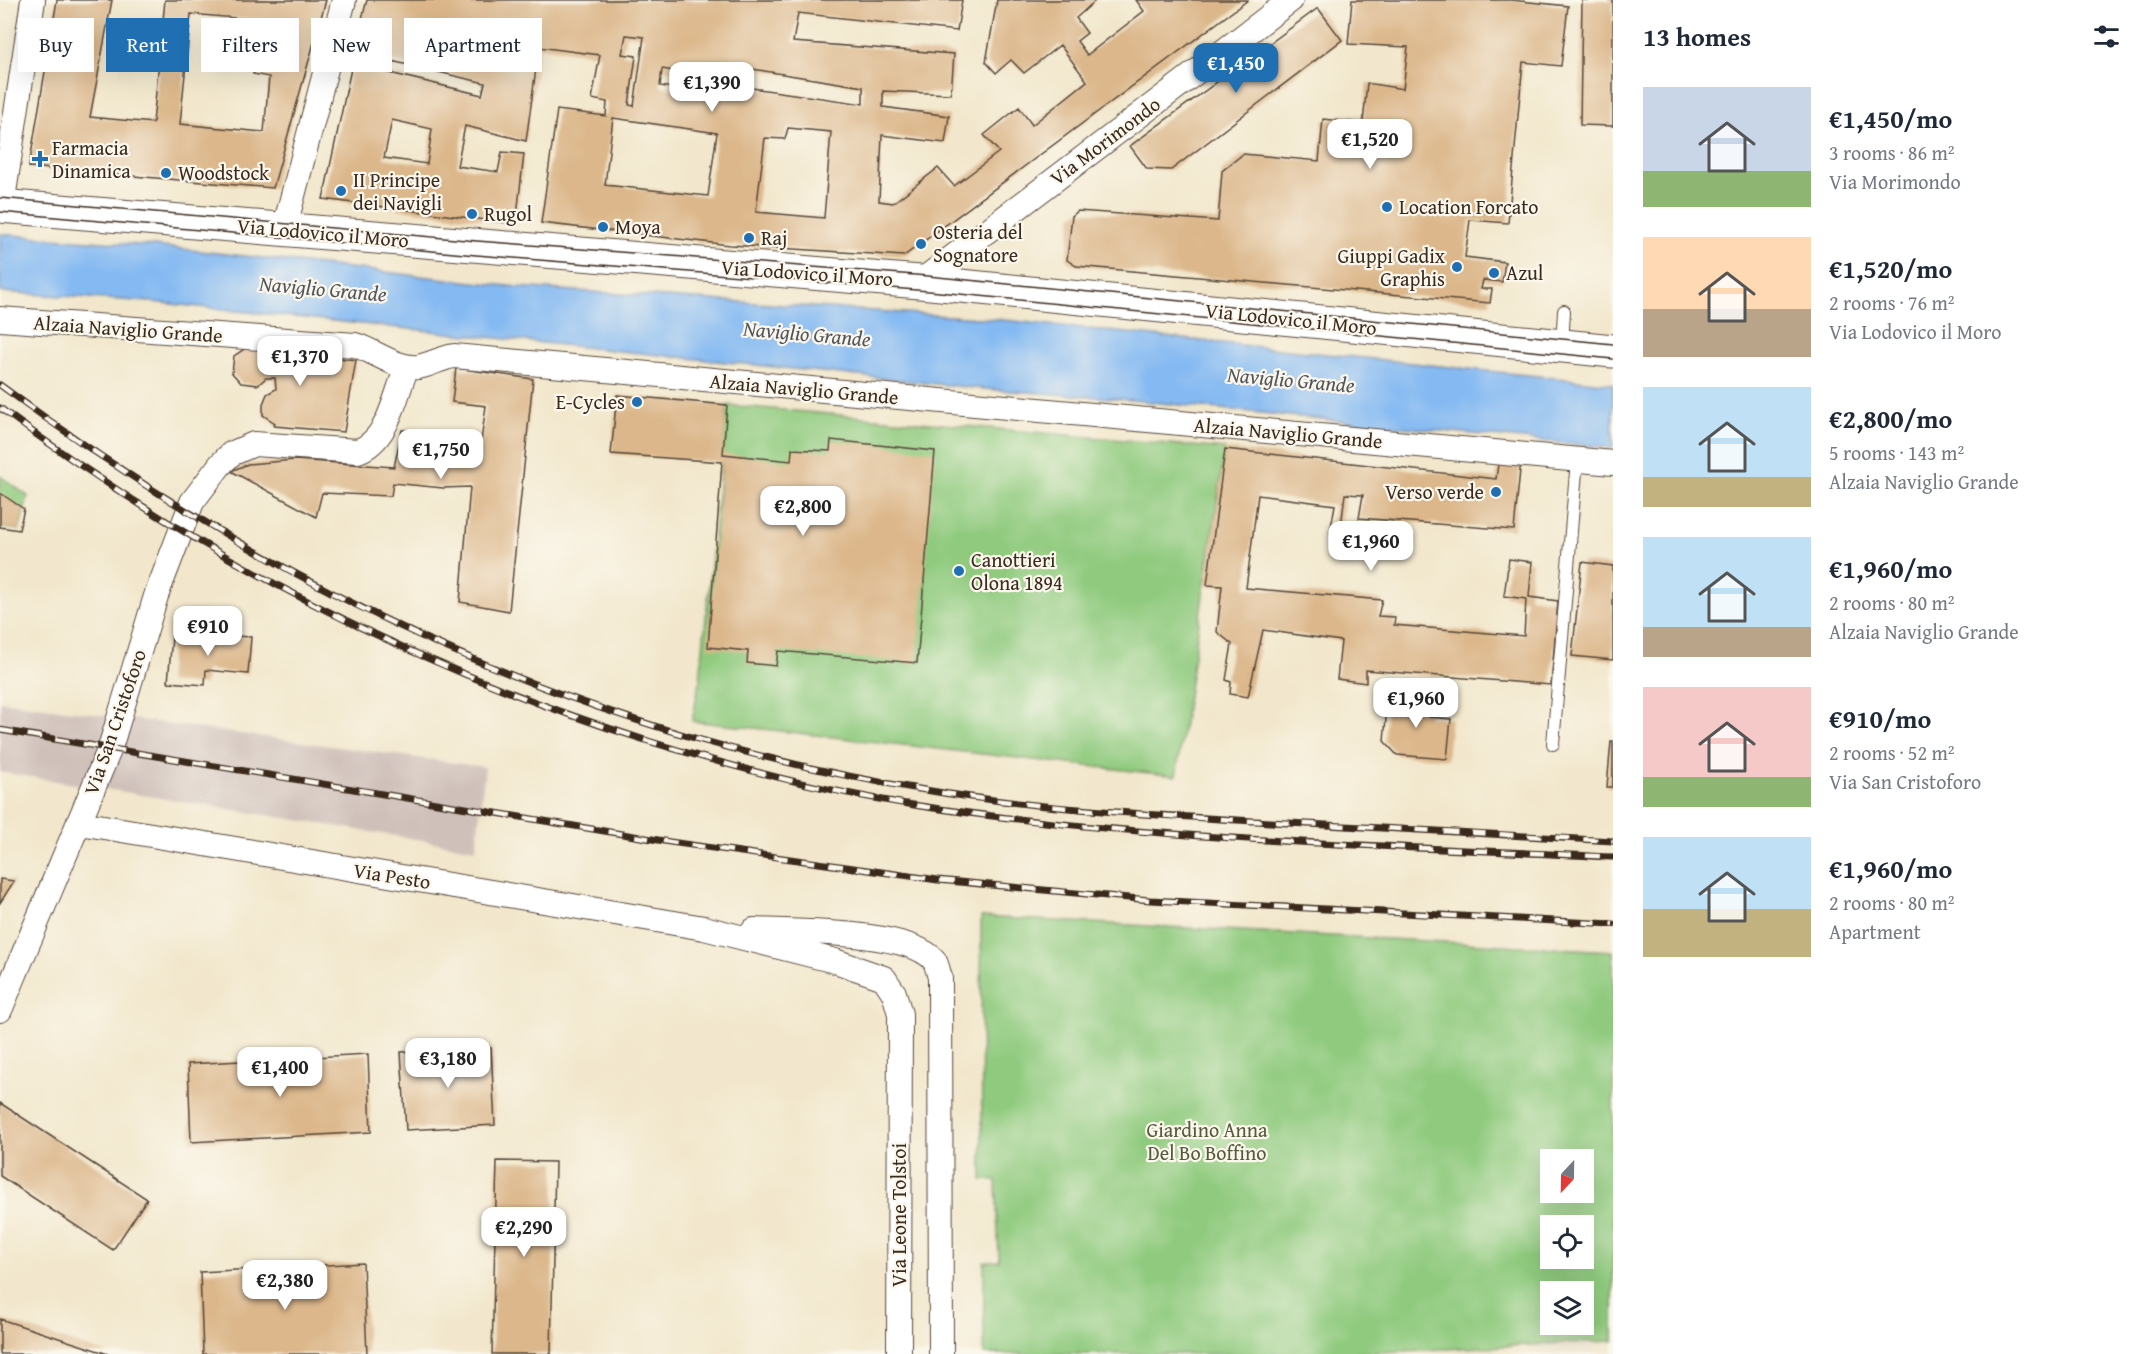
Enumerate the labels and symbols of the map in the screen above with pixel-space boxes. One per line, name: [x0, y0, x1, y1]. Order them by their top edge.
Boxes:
pin: €1,450: [1187, 43, 1285, 94]
pin: €1,390: [663, 62, 761, 113]
street label: Via Morimondo: [1043, 89, 1166, 192]
pin: €1,520: [1321, 119, 1419, 170]
place label: Farmacia Dinamica: [52, 133, 131, 185]
marker: Farmacia Dinamica: [33, 152, 47, 166]
place label: Woodstock: [178, 158, 270, 187]
place label: II Principe dei Navigli: [353, 165, 442, 217]
marker: Woodstock: [159, 166, 173, 180]
marker: II Principe dei Navigli: [334, 184, 348, 198]
place label: Location Forcato: [1399, 192, 1539, 221]
place label: Rugol: [484, 199, 532, 228]
marker: Location Forcato: [1380, 200, 1394, 214]
marker: Rugol: [465, 207, 479, 221]
street label: Via Lodovico il Moro: [236, 211, 410, 254]
place label: Moya: [615, 212, 661, 241]
place label: Osteria del Sognatore: [933, 217, 1023, 269]
marker: Moya: [596, 220, 610, 234]
place label: Raj: [761, 223, 787, 252]
marker: Raj: [742, 231, 756, 245]
marker: Osteria del Sognatore: [914, 237, 928, 251]
place label: Giuppi Gadix Graphis: [1337, 241, 1446, 293]
street label: Via Lodovico il Moro: [720, 252, 894, 293]
place label: Azul: [1506, 258, 1544, 287]
marker: Giuppi Gadix Graphis: [1450, 260, 1464, 274]
marker: Azul: [1487, 266, 1501, 280]
water label: Naviglio Grande: [257, 267, 388, 310]
street label: Via Lodovico il Moro: [1204, 295, 1378, 342]
street label: Alzaia Naviglio Grande: [32, 307, 224, 350]
water label: Naviglio Grande: [741, 312, 872, 355]
pin: €1,370: [251, 336, 349, 387]
water label: Naviglio Grande: [1225, 358, 1356, 401]
street label: Alzaia Naviglio Grande: [708, 366, 900, 411]
place label: E-Cycles: [556, 387, 625, 416]
marker: E-Cycles: [630, 395, 644, 409]
street label: Alzaia Naviglio Grande: [1192, 410, 1384, 455]
pin: €1,750: [392, 429, 490, 480]
place label: Verso verde: [1385, 477, 1484, 506]
marker: Verso verde: [1489, 485, 1503, 499]
pin: €2,800: [754, 486, 852, 537]
pin: €1,960: [1322, 521, 1420, 572]
place label: Canottieri Olona 1894: [971, 545, 1063, 597]
marker: Canottieri Olona 1894: [952, 564, 966, 578]
pin: €910: [172, 606, 244, 657]
street label: Via San Cristoforo: [76, 645, 153, 798]
pin: €1,960: [1367, 678, 1465, 729]
street label: Via Pesto: [351, 855, 433, 896]
pin: €3,180: [399, 1038, 497, 1089]
pin: €1,400: [231, 1047, 329, 1098]
park label: Giardino Anna Del Bo Boffino: [1146, 1115, 1268, 1167]
street label: Via Leone Tolstoi: [884, 1143, 913, 1287]
north arrow: [1540, 1149, 1594, 1203]
pin: €2,290: [475, 1207, 573, 1258]
pin: €2,380: [236, 1260, 334, 1311]

